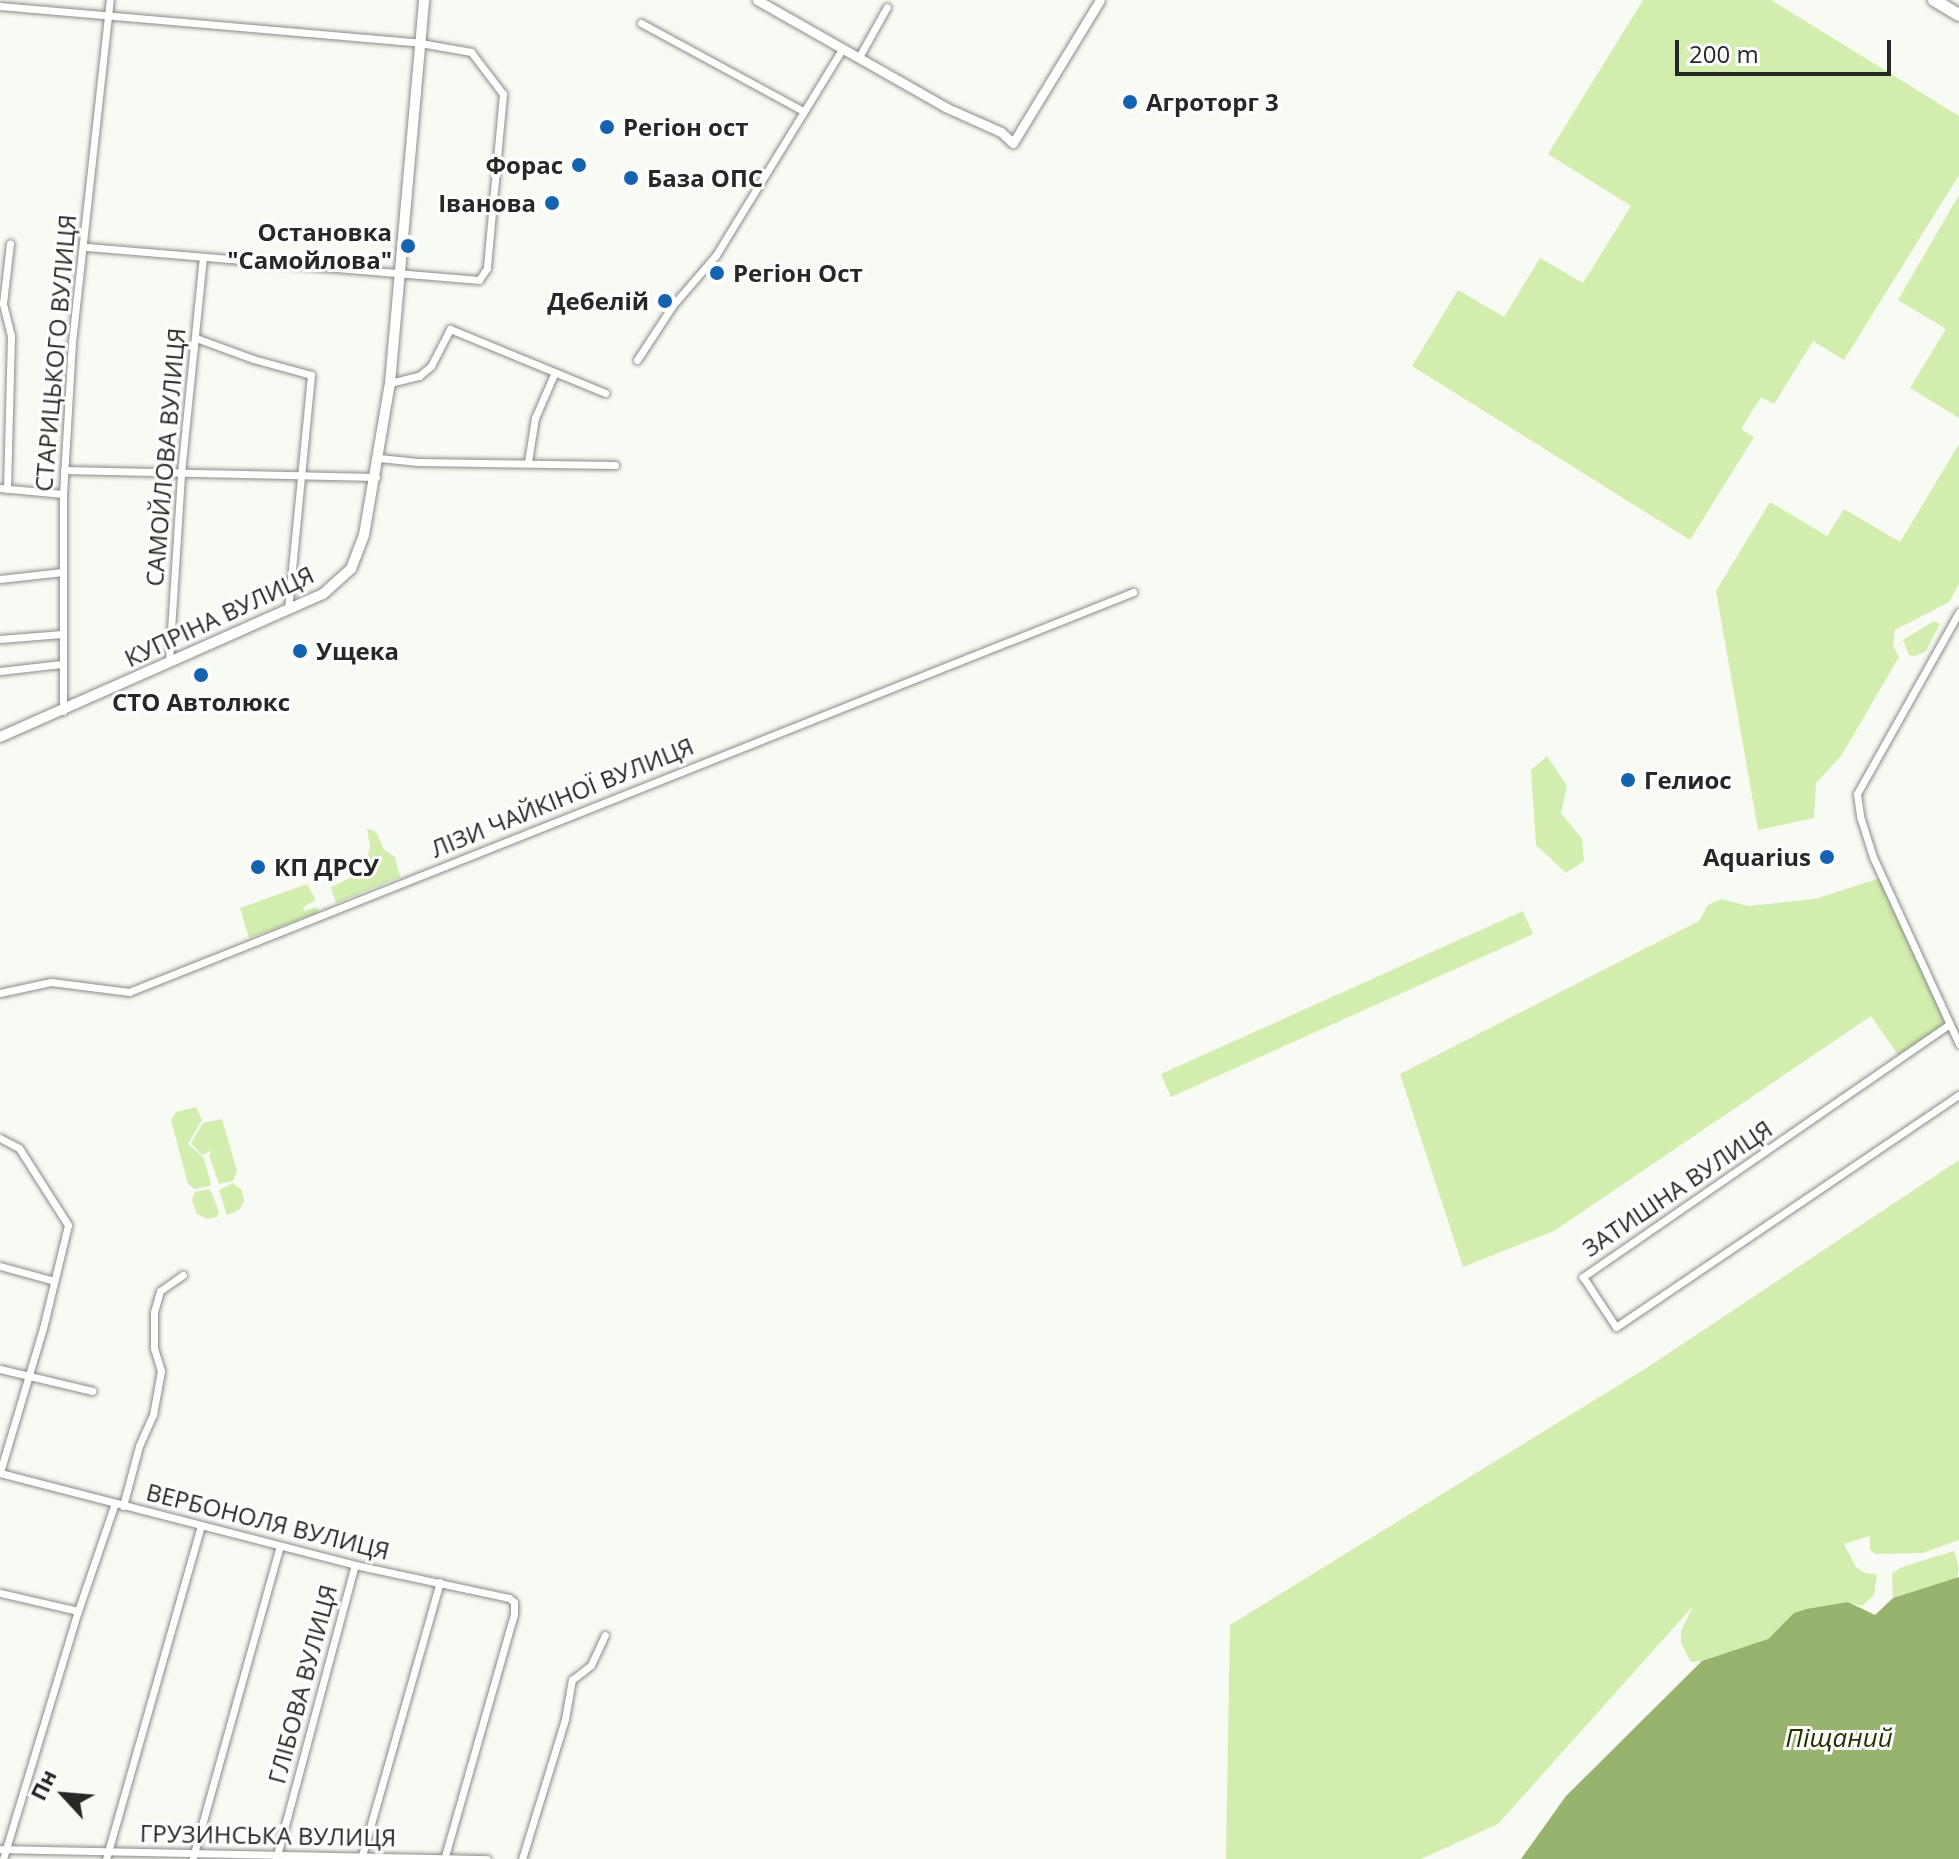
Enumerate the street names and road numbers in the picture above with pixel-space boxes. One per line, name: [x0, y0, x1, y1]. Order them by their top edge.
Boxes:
street label: СТАРИЦЬКОГО ВУЛИЦЯ: [29, 213, 81, 493]
street label: САМОЙЛОВА ВУЛИЦЯ: [139, 326, 191, 588]
street label: КУПРІНА ВУЛИЦЯ: [120, 560, 318, 672]
street label: ЛІЗИ ЧАЙКІНОЇ ВУЛИЦЯ: [426, 731, 698, 863]
street label: ЗАТИШНА ВУЛИЦЯ: [1577, 1114, 1777, 1262]
street label: ВЕРБОНОЛЯ ВУЛИЦЯ: [143, 1477, 393, 1565]
street label: ГЛІБОВА ВУЛИЦЯ: [262, 1581, 342, 1787]
street label: ГРУЗИНСЬКА ВУЛИЦЯ: [140, 1818, 396, 1852]

